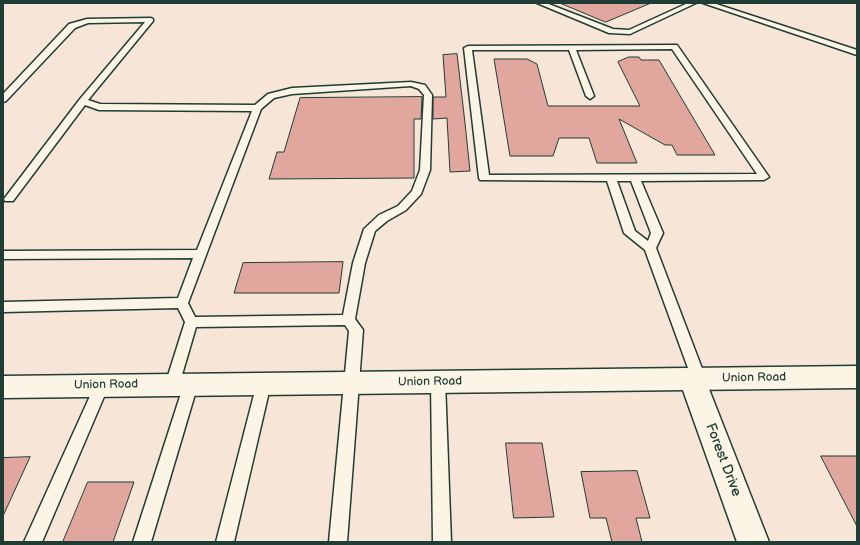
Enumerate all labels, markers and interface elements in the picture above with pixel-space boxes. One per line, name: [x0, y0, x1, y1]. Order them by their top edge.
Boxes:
street label: Union Road: [722, 370, 786, 386]
street label: Union Road: [398, 374, 462, 390]
street label: Union Road: [74, 377, 138, 393]
street label: Forest Drive: [701, 421, 745, 499]

